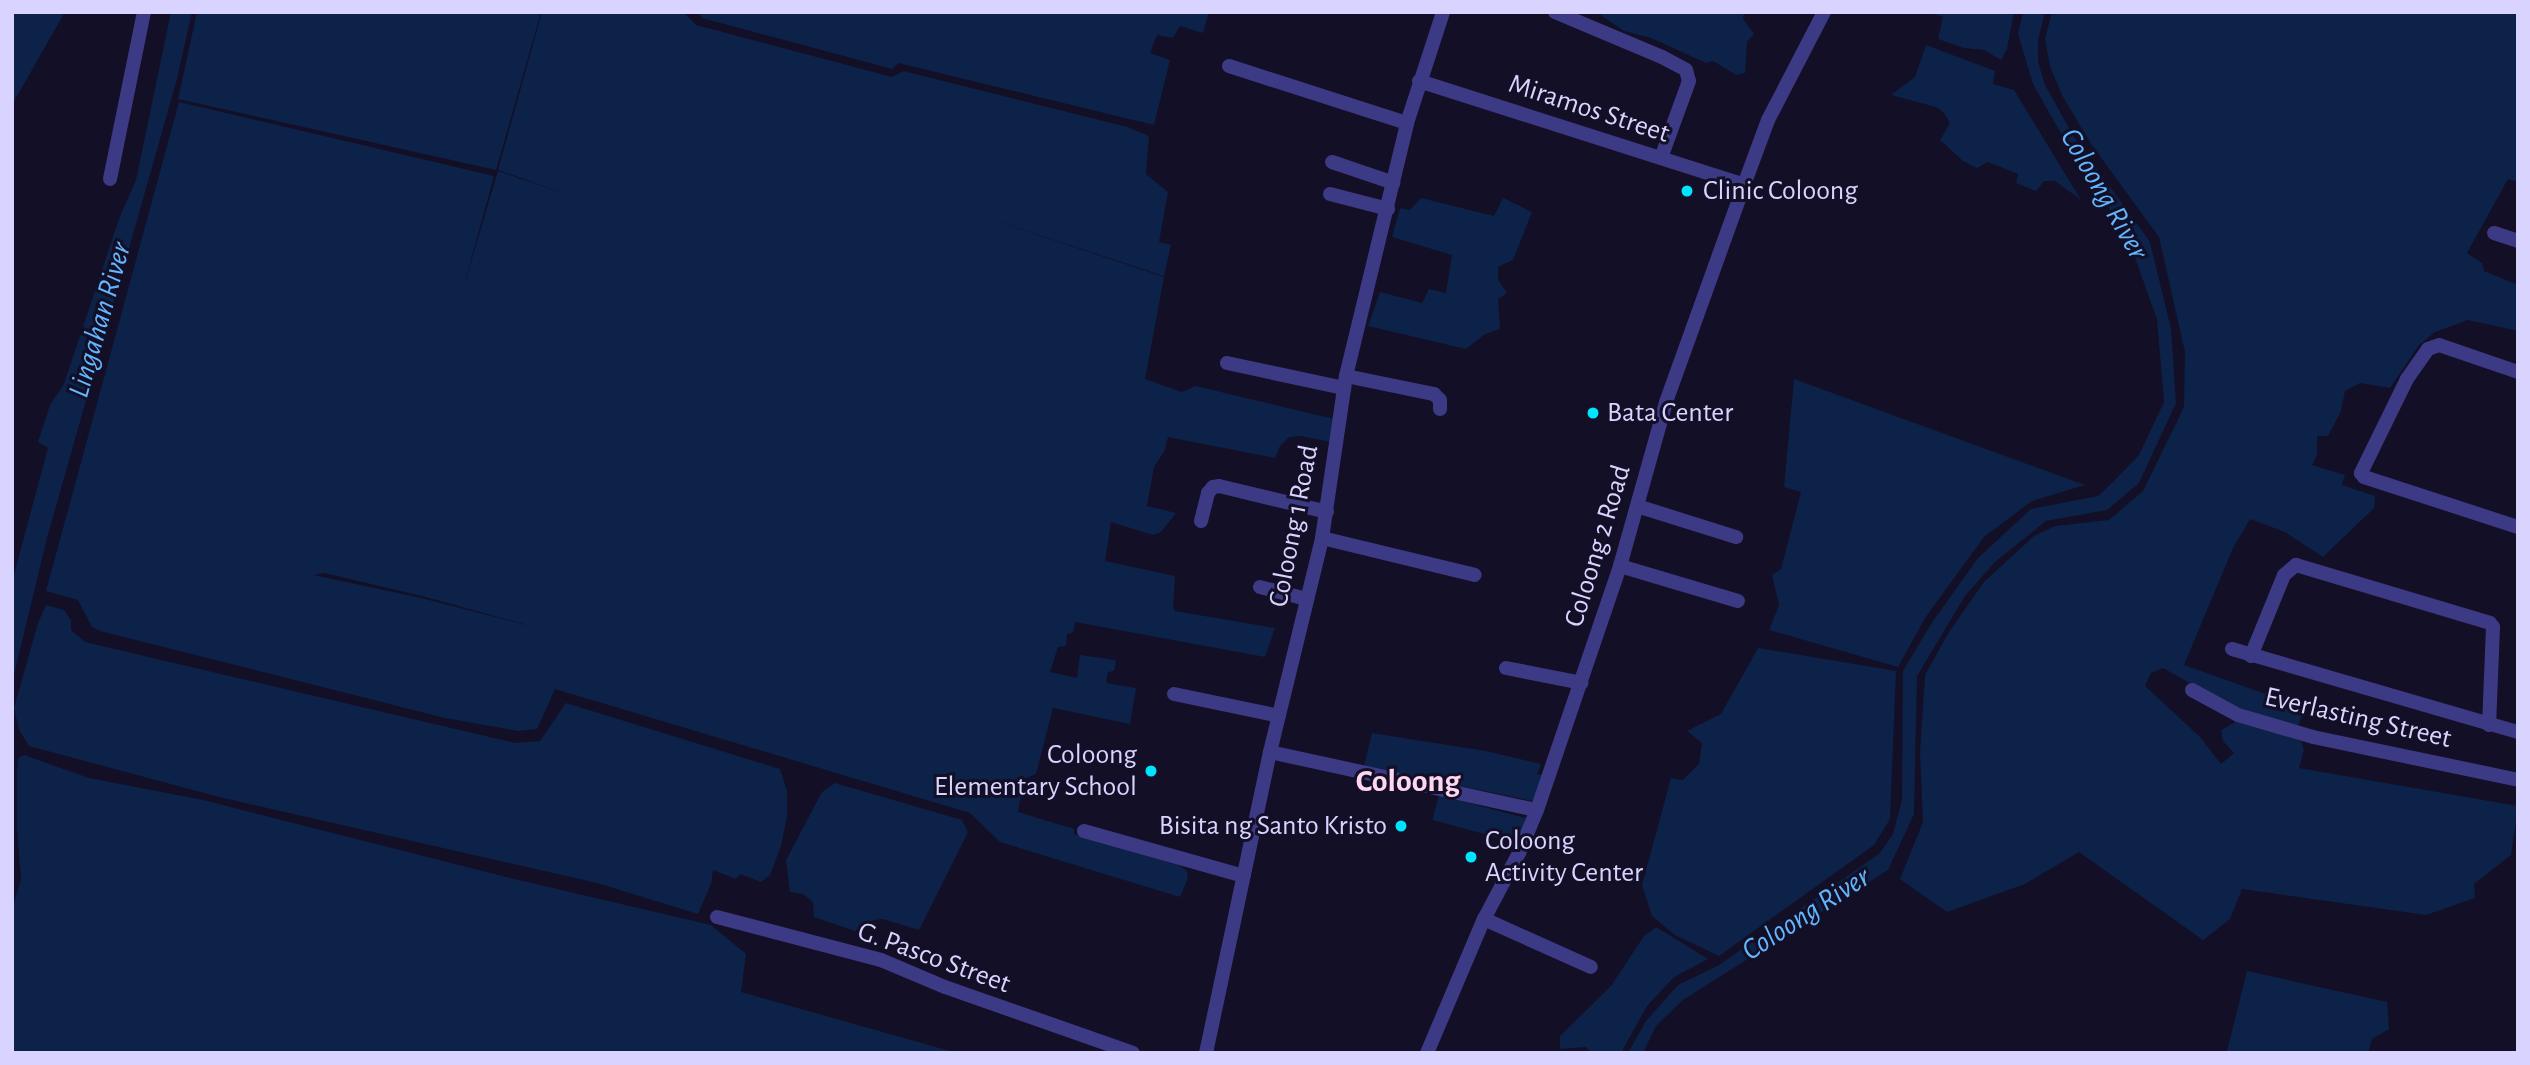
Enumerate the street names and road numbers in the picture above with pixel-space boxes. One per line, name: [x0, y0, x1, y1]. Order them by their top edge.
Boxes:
street label: Miramos Street: [1504, 67, 1674, 151]
street label: Coloong 1 Road: [1262, 442, 1326, 610]
street label: Coloong 2 Road: [1557, 461, 1639, 631]
street label: Everlasting Street: [2261, 680, 2455, 756]
street label: G. Pasco Street: [853, 915, 1015, 1001]

